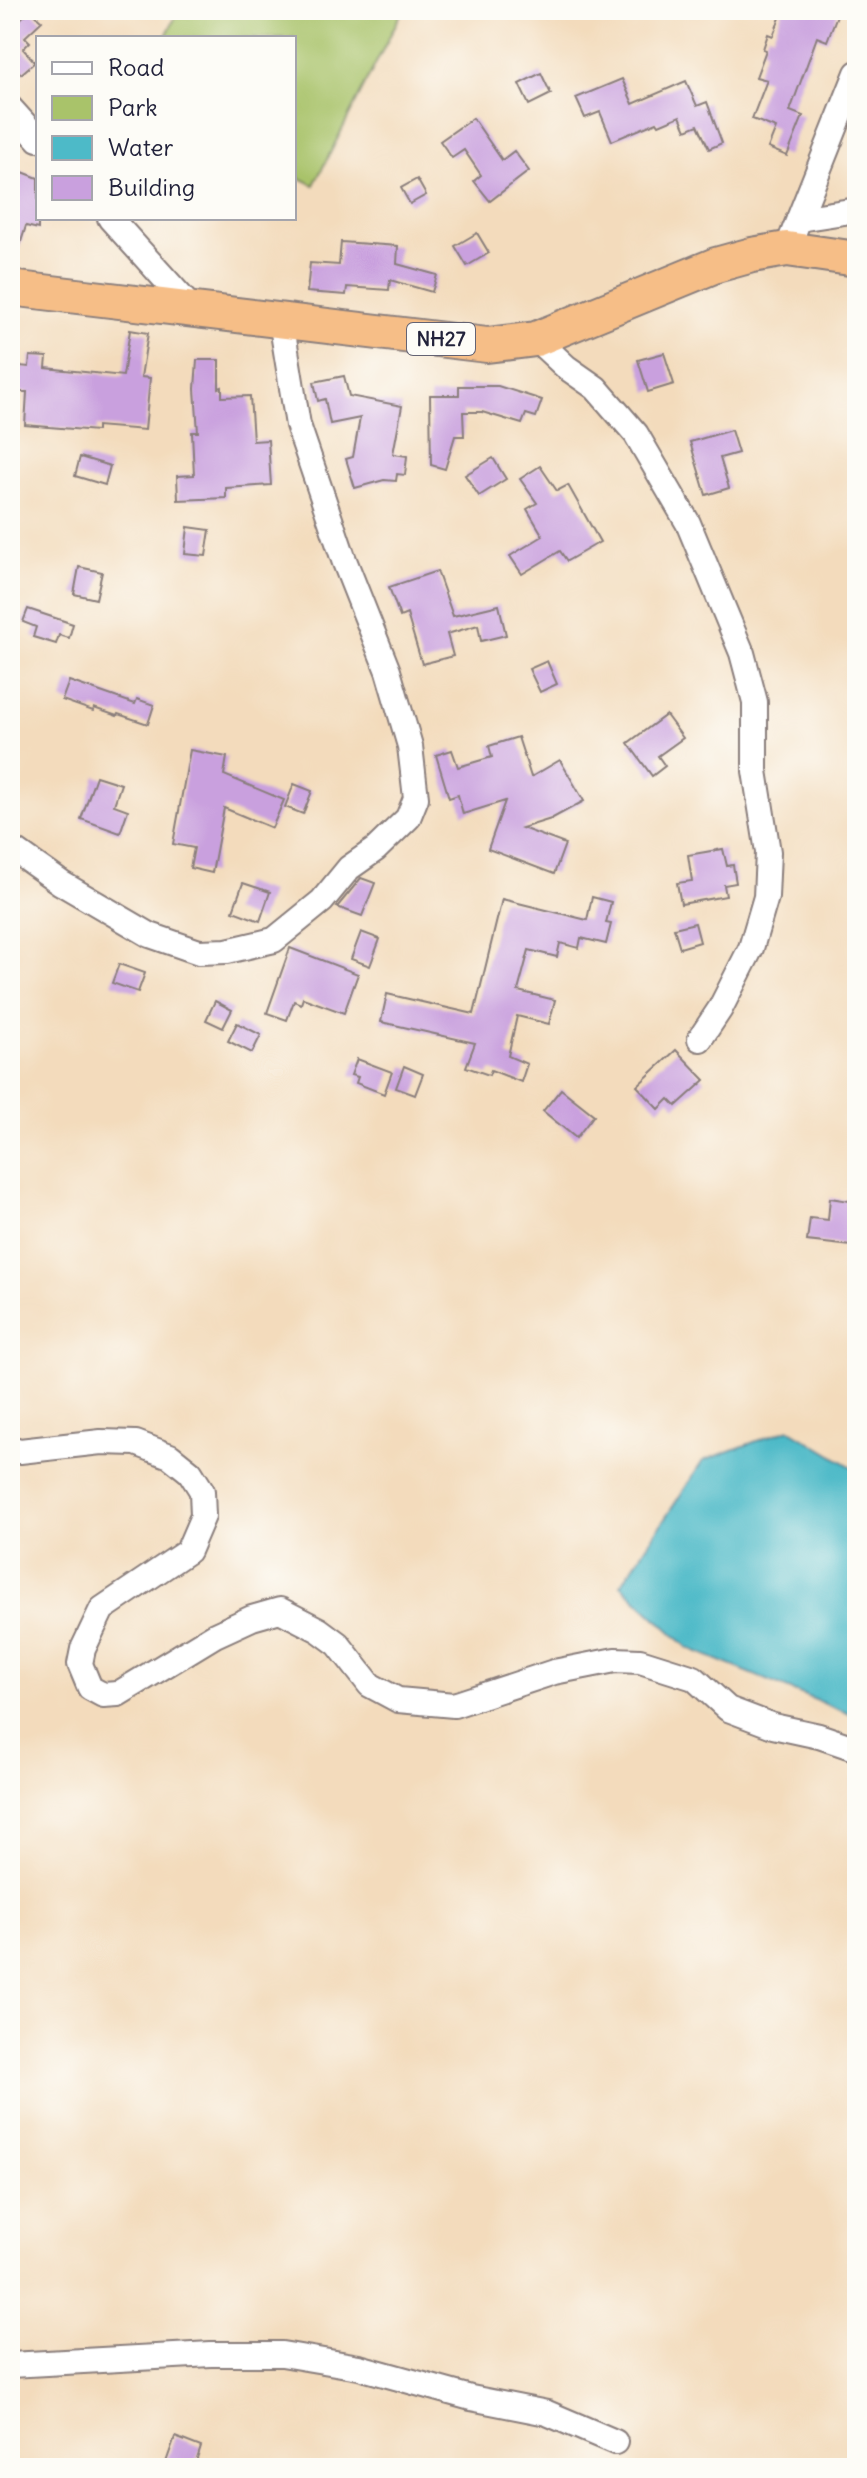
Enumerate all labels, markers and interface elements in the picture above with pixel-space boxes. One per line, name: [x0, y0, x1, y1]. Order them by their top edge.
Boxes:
legend: [36, 36, 296, 220]
text: Road: [108, 52, 164, 82]
text: Park: [108, 92, 158, 122]
text: Water: [108, 132, 173, 162]
text: Building: [108, 172, 195, 202]
road number: NH27: [407, 323, 475, 355]

